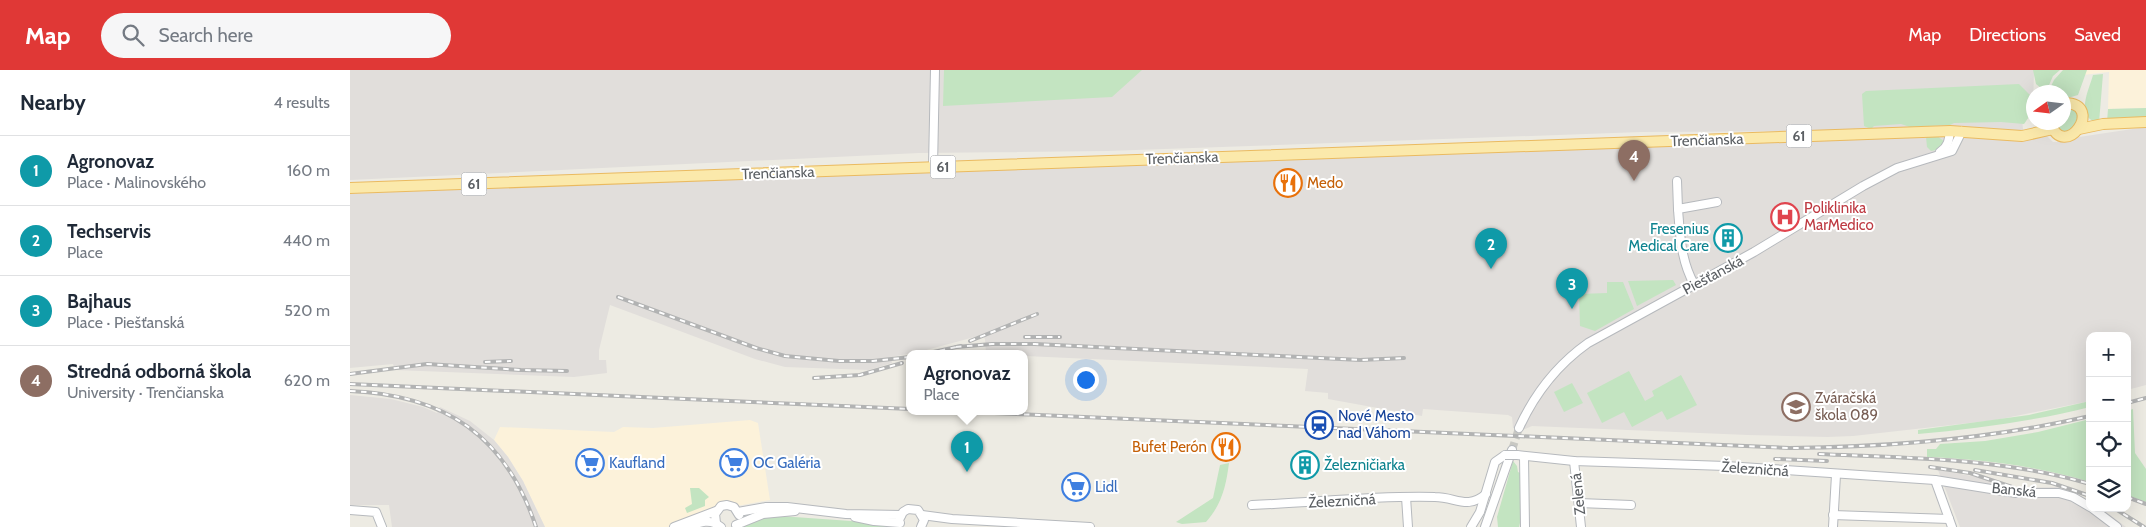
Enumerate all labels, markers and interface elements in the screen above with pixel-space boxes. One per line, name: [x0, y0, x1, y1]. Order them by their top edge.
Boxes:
search box: [101, 13, 451, 58]
text: Map: [25, 21, 71, 50]
icon: search: [119, 21, 147, 49]
text: Search here: [159, 24, 253, 47]
text: Map: [1908, 24, 1941, 46]
text: Directions: [1969, 24, 2046, 46]
text: Saved: [2074, 24, 2121, 46]
north arrow: [2026, 85, 2071, 130]
text: Nearby: [20, 90, 86, 115]
text: 4 results: [273, 93, 330, 112]
road number: 61: [1786, 124, 1812, 148]
street label: Trenčianska: [1670, 130, 1745, 150]
pin: 4: [1618, 140, 1650, 181]
street label: Trenčianska: [1145, 148, 1220, 168]
text: Agronovaz: [67, 150, 154, 173]
road number: 61: [930, 155, 956, 178]
text: 1: [33, 161, 39, 180]
text: 160 m: [287, 161, 330, 180]
street label: Trenčianska: [741, 163, 816, 183]
restaurant icon: Medo: [1273, 168, 1303, 198]
road number: 61: [462, 172, 486, 196]
text: Place · Malinovského: [67, 173, 206, 192]
place label: Medo: [1307, 174, 1343, 192]
place label: Poliklinika MarMedico: [1804, 199, 1874, 234]
hospital icon: Poliklinika MarMedico: [1770, 202, 1800, 232]
text: Techservis: [67, 220, 151, 243]
place label: Fresenius Medical Care: [1628, 220, 1709, 255]
building icon: Fresenius Medical Care: [1713, 223, 1743, 253]
pin: 2: [1475, 228, 1507, 269]
text: 2: [32, 231, 40, 250]
text: 440 m: [283, 231, 330, 250]
text: Place: [67, 243, 103, 262]
street label: Piešťanská: [1680, 251, 1747, 299]
pin: 3: [1556, 268, 1588, 309]
text: Bajhaus: [67, 290, 131, 313]
text: 3: [32, 301, 40, 320]
text: 520 m: [284, 301, 330, 320]
text: Place · Piešťanská: [67, 313, 185, 332]
map controls: [2086, 332, 2131, 512]
button: +: [2086, 332, 2131, 377]
popup: [906, 350, 1028, 415]
text: Stredná odborná škola: [67, 360, 251, 383]
text: Agronovaz: [923, 362, 1011, 385]
your location: [1073, 367, 1099, 393]
text: 4: [31, 371, 41, 390]
text: 620 m: [284, 371, 330, 390]
button: −: [2086, 377, 2131, 422]
text: University · Trenčianska: [67, 383, 224, 402]
text: Place: [923, 385, 959, 404]
place label: Zváračská škola 089: [1815, 389, 1878, 424]
school or university icon: Zváračská škola 089: [1781, 392, 1811, 422]
place label: Nové Mesto nad Váhom: [1338, 407, 1414, 442]
station icon: Nové Mesto nad Váhom: [1304, 410, 1334, 440]
button: locate: [2086, 422, 2131, 467]
pin: 1: [951, 431, 983, 472]
restaurant icon: Bufet Perón: [1211, 432, 1241, 462]
place label: Bufet Perón: [1132, 438, 1207, 456]
supermarket icon: Kaufland: [575, 448, 605, 478]
supermarket icon: OC Galéria: [719, 448, 749, 478]
building icon: Železničiarka: [1290, 450, 1320, 480]
place label: Kaufland: [609, 454, 665, 472]
place label: OC Galéria: [753, 454, 822, 472]
place label: Železničiarka: [1324, 455, 1406, 474]
street label: Železničná: [1721, 457, 1790, 480]
button: layers: [2086, 467, 2131, 512]
street label: Zelená: [1567, 471, 1589, 516]
supermarket icon: Lidl: [1061, 472, 1091, 502]
place label: Lidl: [1095, 478, 1118, 496]
street label: Banská: [1991, 479, 2038, 501]
street label: Železničná: [1308, 489, 1377, 512]

